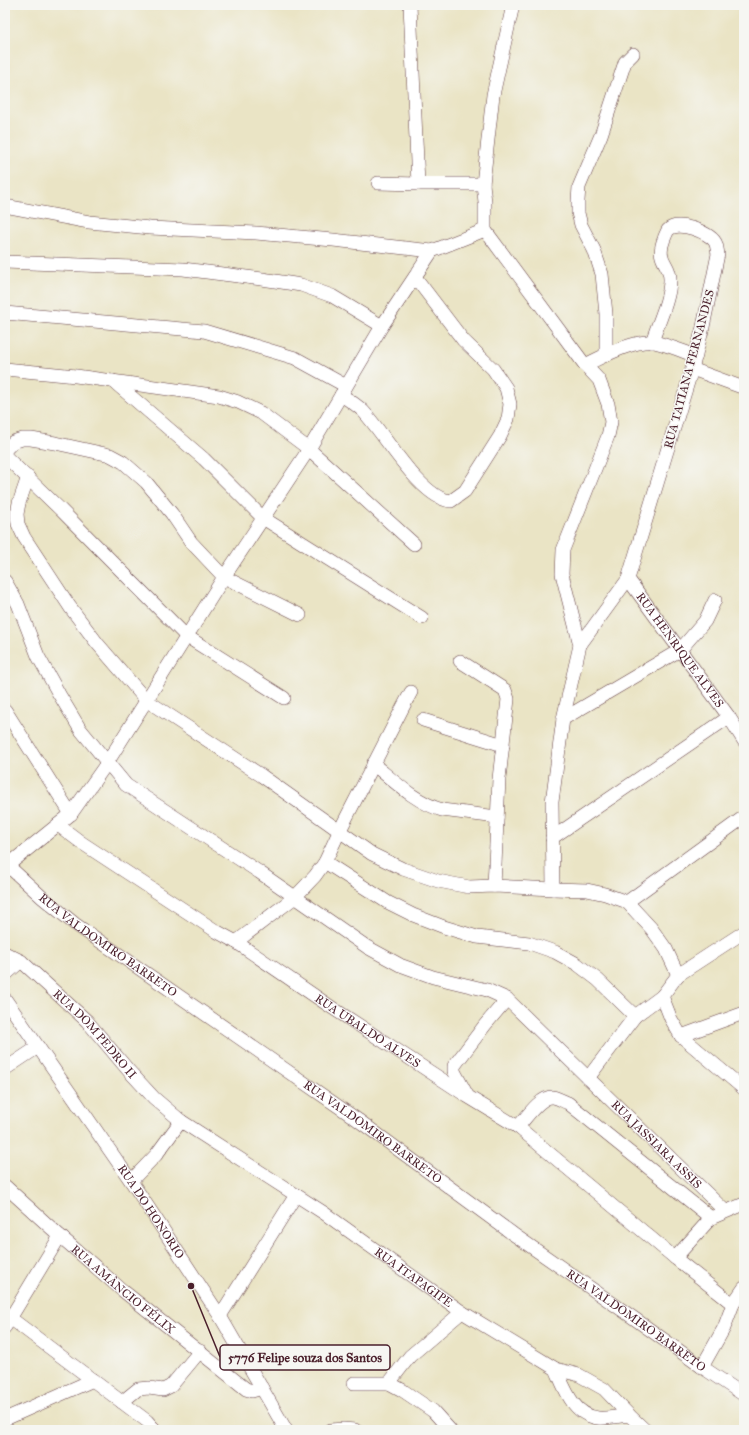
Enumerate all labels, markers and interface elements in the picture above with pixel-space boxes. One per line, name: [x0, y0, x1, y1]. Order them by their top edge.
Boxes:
street label: RUA TATIANA FERNANDES: [661, 288, 717, 450]
street label: RUA HENRIQUE ALVES: [633, 590, 727, 710]
street label: RUA VALDOMIRO BARRETO: [36, 890, 180, 1000]
street label: RUA DOM PEDRO II: [50, 987, 139, 1081]
street label: RUA UBALDO ALVES: [312, 991, 423, 1071]
street label: RUA VALDOMIRO BARRETO: [301, 1077, 445, 1186]
street label: RUA JASSIARA ASSIS: [608, 1097, 705, 1192]
street label: RUA DO HONORIO: [115, 1162, 187, 1261]
street label: RUA AMÂNCIO FÉLIX: [68, 1242, 179, 1337]
street label: RUA ITAPAGIPE: [372, 1245, 456, 1310]
street label: RUA VALDOMIRO BARRETO: [564, 1266, 709, 1374]
callout: 5776 Felipe souza dos Santos: [220, 1345, 390, 1370]
text: 5776 Felipe souza dos Santos: [228, 1350, 382, 1366]

